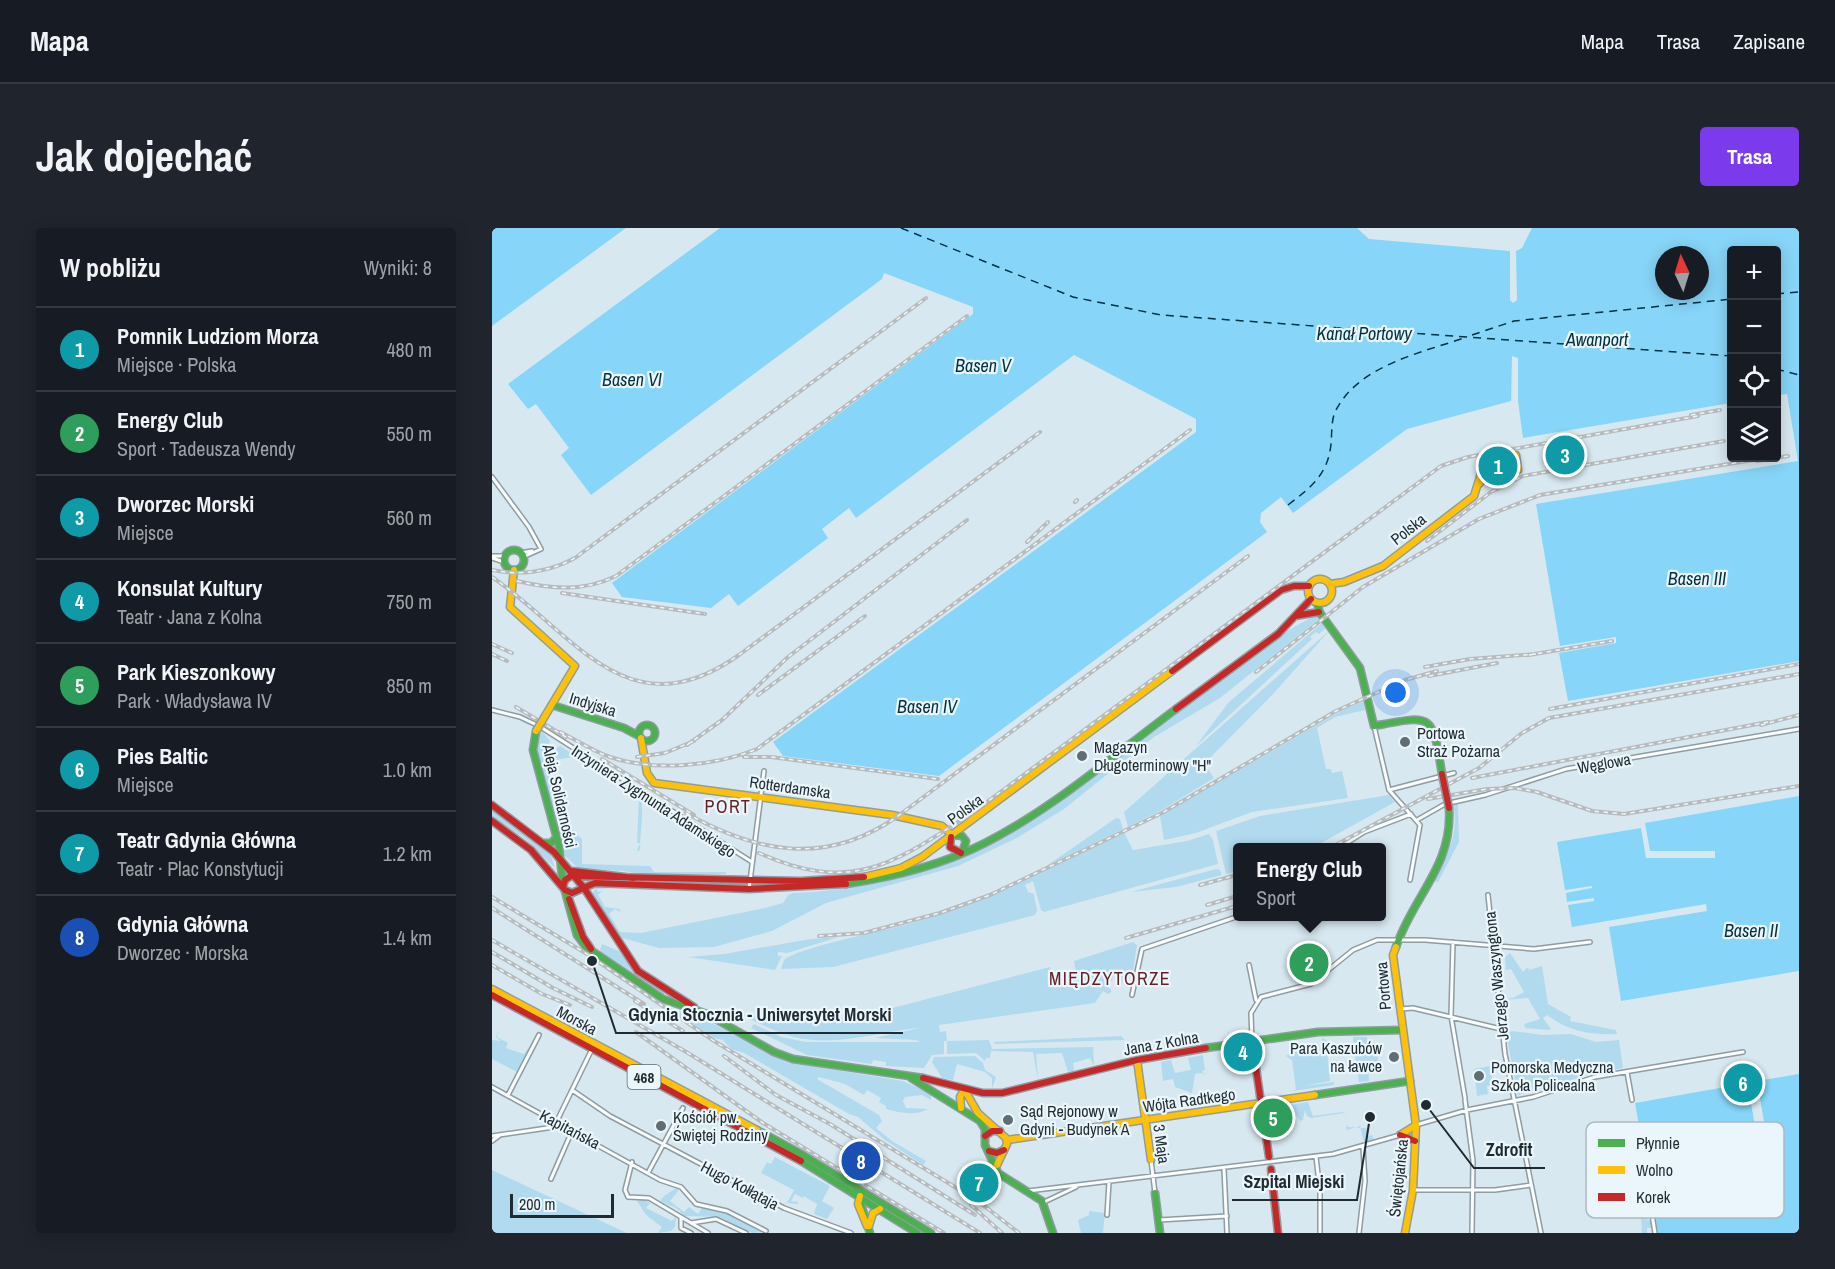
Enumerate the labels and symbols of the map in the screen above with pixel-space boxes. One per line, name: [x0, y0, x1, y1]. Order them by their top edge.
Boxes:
north arrow: [1655, 246, 1709, 300]
water label: Kanał Portowy: [1316, 321, 1413, 346]
water label: Awanport: [1565, 327, 1629, 352]
water label: Basen V: [955, 353, 1012, 378]
water label: Basen VI: [602, 367, 662, 392]
pin: 3: [1546, 432, 1584, 478]
pin: 1: [1478, 444, 1518, 488]
street label: Polska: [1386, 508, 1431, 550]
water label: Basen III: [1668, 566, 1726, 591]
your location: [1381, 678, 1410, 707]
street label: Indyjska: [567, 686, 620, 722]
water label: Basen IV: [897, 694, 958, 719]
place label: Portowa Straż Pożarna: [1417, 722, 1501, 762]
marker: Portowa Straż Pożarna: [1398, 735, 1412, 749]
place label: Magazyn Długoterminowy "H": [1094, 736, 1212, 776]
street label: Inżyniera Zygmunta Adamskiego: [568, 740, 740, 862]
street label: Aleja Solidarności: [537, 741, 583, 850]
street label: Węglowa: [1576, 747, 1633, 778]
marker: Magazyn Długoterminowy "H": [1075, 749, 1089, 763]
street label: Rotterdamska: [748, 770, 833, 804]
street label: Polska: [943, 788, 988, 829]
district label: PORT: [705, 794, 751, 819]
street label: Jerzego Waszyngtona: [1478, 910, 1514, 1041]
water label: Basen II: [1724, 918, 1778, 943]
pin: 2: [1290, 940, 1328, 986]
street label: Portowa: [1370, 960, 1396, 1011]
district label: MIĘDZYTORZE: [1049, 966, 1171, 991]
callout: Gdynia Stocznia - Uniwersytet Morski: [616, 997, 903, 1033]
street label: Morska: [553, 1000, 602, 1040]
text: Gdynia Stocznia - Uniwersytet Morski: [628, 1002, 892, 1027]
street label: Jana z Kolna: [1122, 1025, 1201, 1060]
pin: 4: [1224, 1030, 1263, 1074]
place label: Para Kaszubów na ławce: [1290, 1037, 1383, 1077]
marker: Para Kaszubów na ławce: [1387, 1050, 1401, 1064]
place label: Pomorska Medyczna Szkoła Policealna: [1491, 1056, 1614, 1096]
pin: 6: [1724, 1060, 1762, 1106]
road number: 468: [628, 1065, 660, 1089]
marker: Pomorska Medyczna Szkoła Policealna: [1472, 1069, 1486, 1083]
street label: Wójta Radtkego: [1141, 1083, 1237, 1117]
pin: 5: [1254, 1096, 1292, 1140]
place label: Sąd Rejonowy w Gdyni - Budynek A: [1020, 1100, 1130, 1140]
street label: Kapitańska: [536, 1104, 605, 1154]
place label: Kościół pw. Świętej Rodziny: [673, 1106, 768, 1146]
marker: Sąd Rejonowy w Gdyni - Budynek A: [1001, 1113, 1015, 1127]
marker: Kościół pw. Świętej Rodziny: [654, 1119, 668, 1133]
legend: [1586, 1122, 1784, 1218]
street label: 3 Maja: [1148, 1123, 1176, 1166]
callout: Zdrofit: [1474, 1132, 1545, 1168]
text: Płynnie: [1636, 1132, 1680, 1154]
street label: Świętojańska: [1383, 1137, 1413, 1218]
text: Zdrofit: [1486, 1137, 1532, 1162]
pin: 8: [842, 1138, 880, 1184]
street label: Hugo Kołłątaja: [697, 1155, 783, 1215]
text: Wolno: [1636, 1159, 1673, 1181]
pin: 7: [960, 1160, 998, 1206]
callout: Szpital Miejski: [1232, 1164, 1357, 1200]
text: Szpital Miejski: [1244, 1169, 1344, 1194]
text: Korek: [1636, 1186, 1671, 1208]
scale bar: [510, 1191, 614, 1218]

